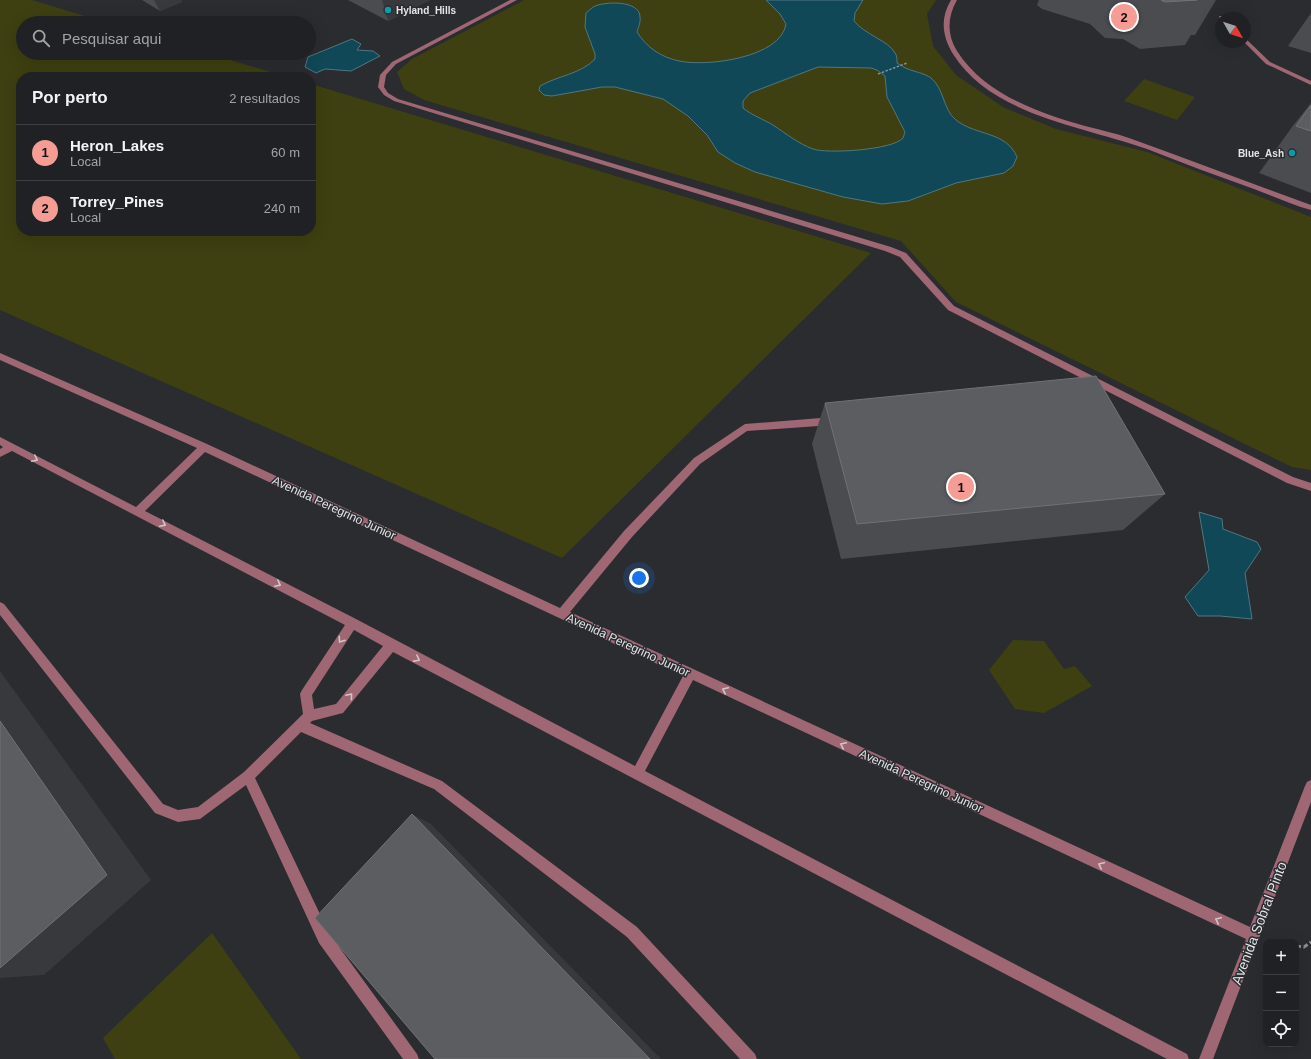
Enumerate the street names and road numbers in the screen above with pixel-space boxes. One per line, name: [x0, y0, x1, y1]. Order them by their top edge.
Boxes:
street label: Avenida Peregrino Junior: [270, 473, 398, 543]
street label: Avenida Peregrino Junior: [564, 610, 692, 680]
street label: Avenida Peregrino Junior: [857, 746, 985, 816]
street label: Avenida Sobral Pinto: [1228, 859, 1290, 987]

